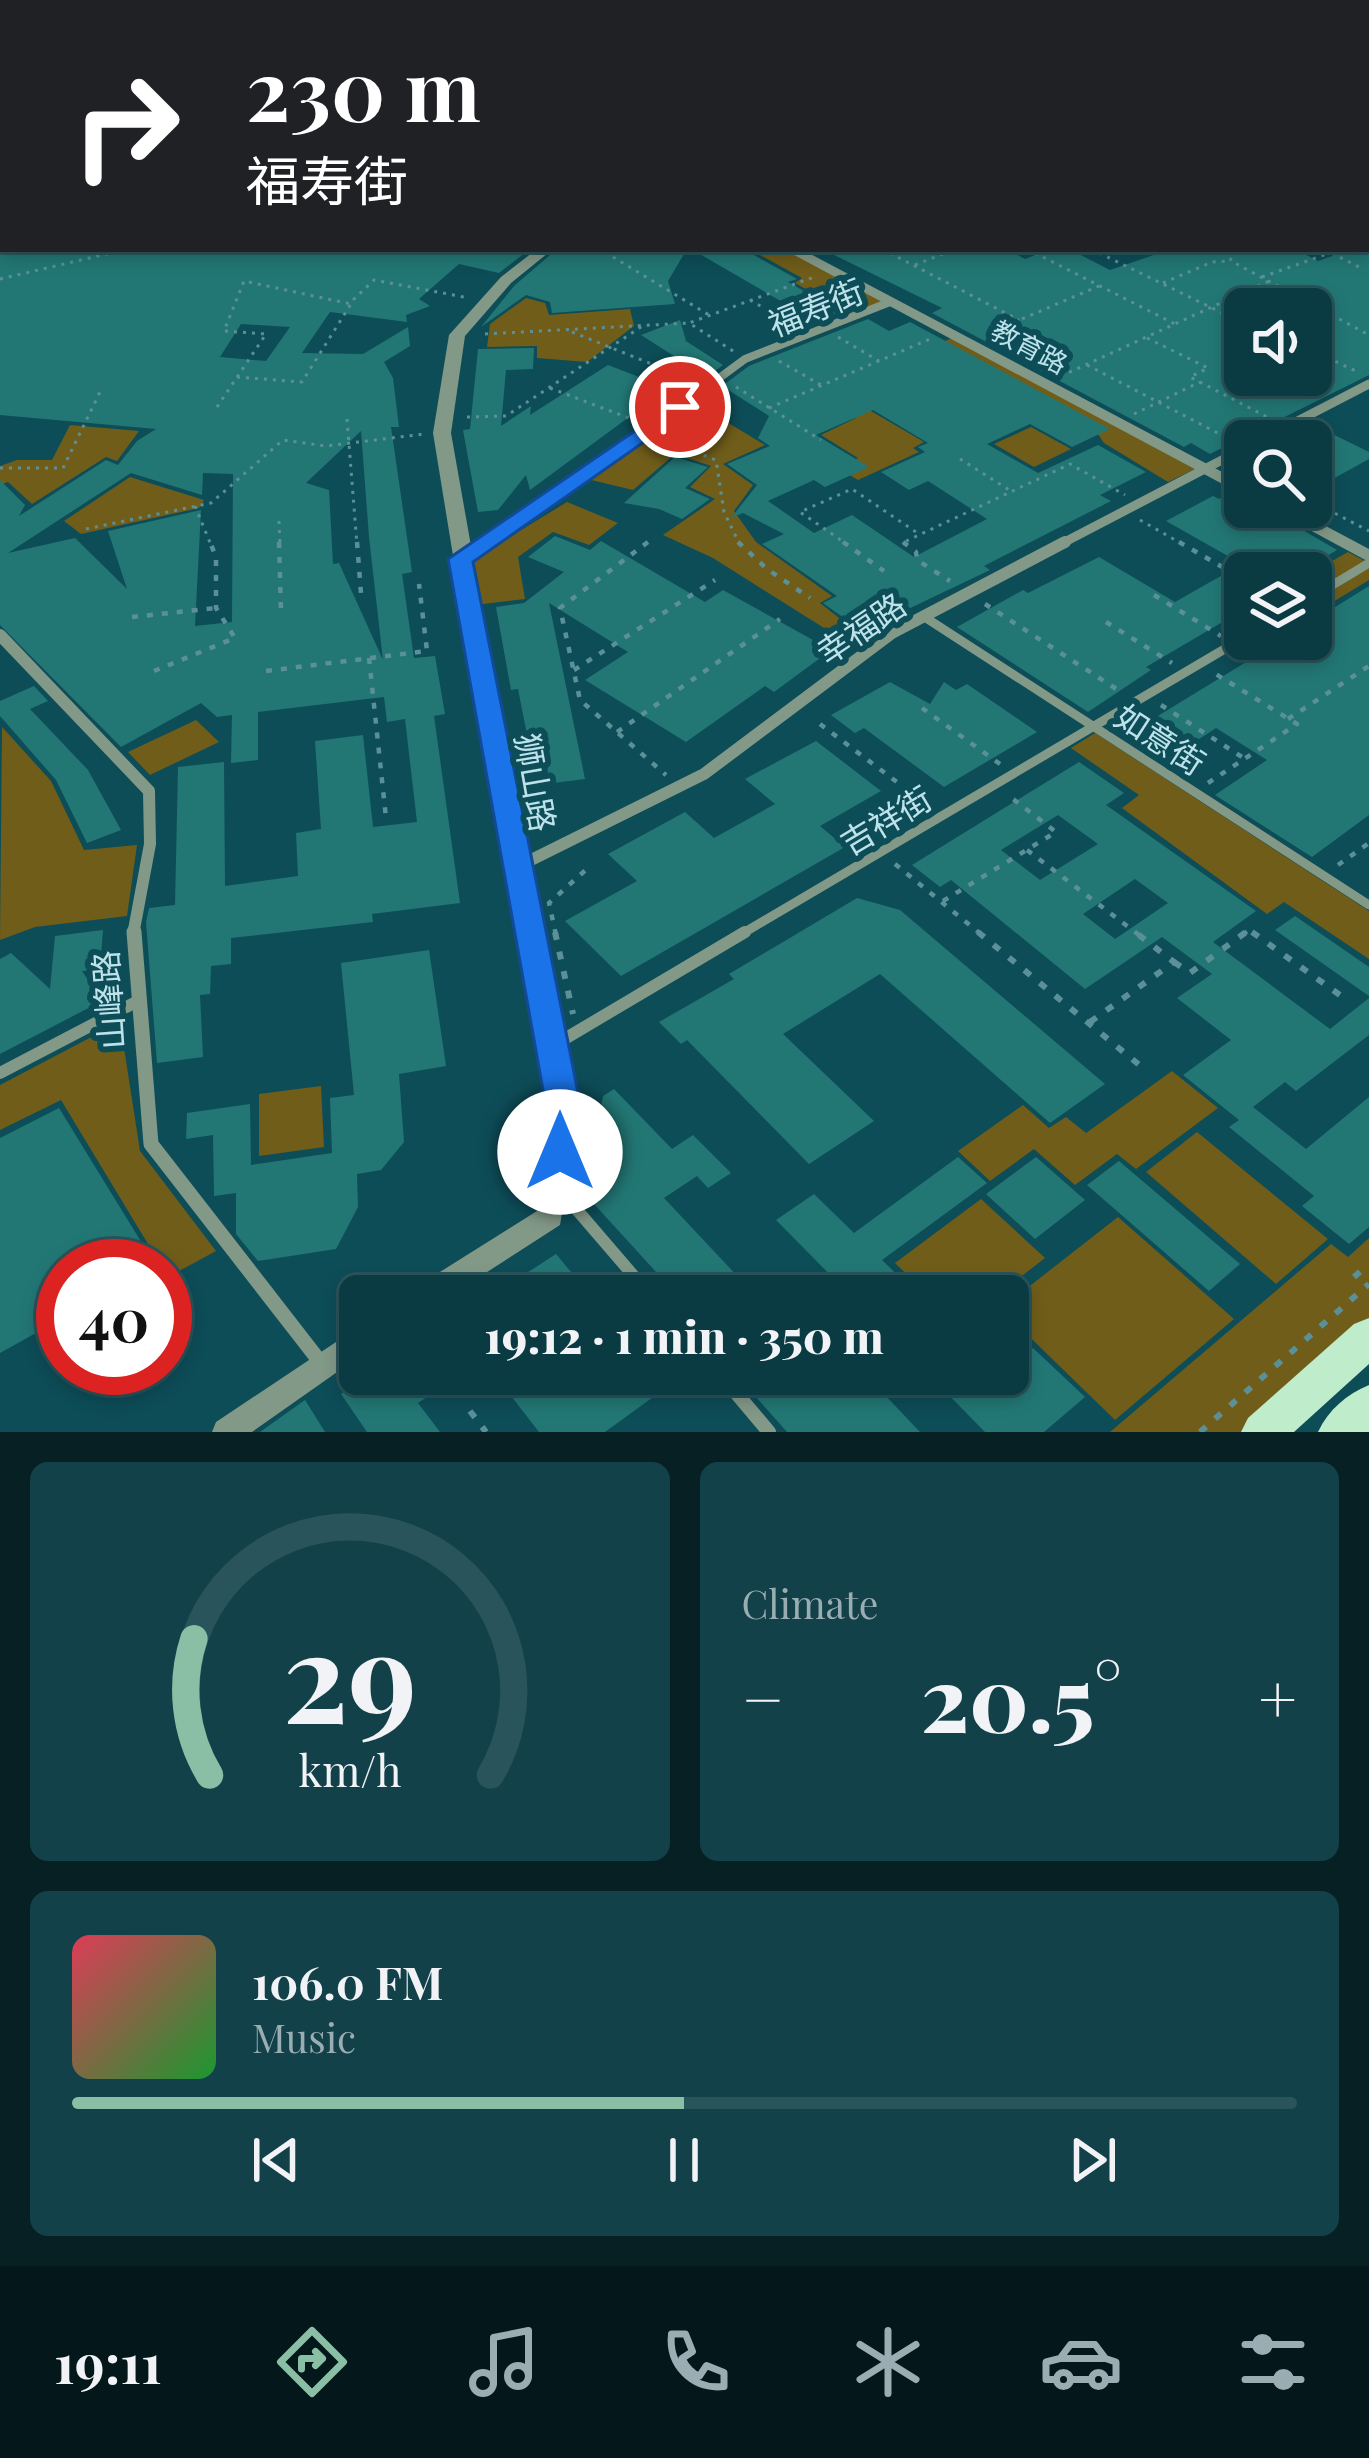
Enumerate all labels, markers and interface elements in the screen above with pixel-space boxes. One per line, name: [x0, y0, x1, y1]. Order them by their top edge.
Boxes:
text: 230 m: [246, 31, 481, 143]
icon: right: [48, 48, 204, 204]
text: 福寿街: [246, 143, 408, 215]
street label: 福寿街: [761, 267, 869, 345]
map controls: [1224, 288, 1332, 660]
button: sound: [1224, 288, 1332, 396]
street label: 教育路: [986, 311, 1074, 381]
pin: [629, 356, 731, 458]
icon: arrive: [647, 374, 713, 440]
button: search: [1224, 420, 1332, 528]
button: layers: [1224, 552, 1332, 660]
street label: 幸福路: [807, 581, 913, 673]
street label: 如意街: [1108, 693, 1214, 783]
street label: 狮山路: [507, 729, 567, 835]
street label: 吉祥街: [831, 775, 939, 863]
street label: 山峰路: [82, 949, 132, 1051]
position arrow: [497, 1089, 623, 1215]
speed limit sign: 40: [36, 1239, 192, 1395]
text: 19:12 · 1 min · 350 m: [484, 1305, 884, 1365]
text: Climate: [742, 1577, 879, 1629]
text: 29: [283, 1589, 417, 1755]
text: 20.5°: [921, 1636, 1122, 1756]
text: −: [742, 1653, 784, 1741]
text: +: [1258, 1653, 1297, 1741]
text: km/h: [298, 1740, 401, 1797]
text: 106.0 FM: [252, 1951, 444, 2011]
text: Music: [252, 2011, 356, 2063]
icon: previous: [243, 2127, 309, 2193]
icon: pause: [651, 2127, 717, 2193]
icon: next: [1060, 2127, 1126, 2193]
icon: directions: [270, 2320, 354, 2404]
icon: music: [462, 2320, 546, 2404]
icon: phone: [654, 2320, 738, 2404]
icon: climate: [846, 2320, 930, 2404]
icon: car: [1039, 2320, 1123, 2404]
icon: filters: [1231, 2320, 1315, 2404]
text: 19:11: [54, 2326, 162, 2398]

